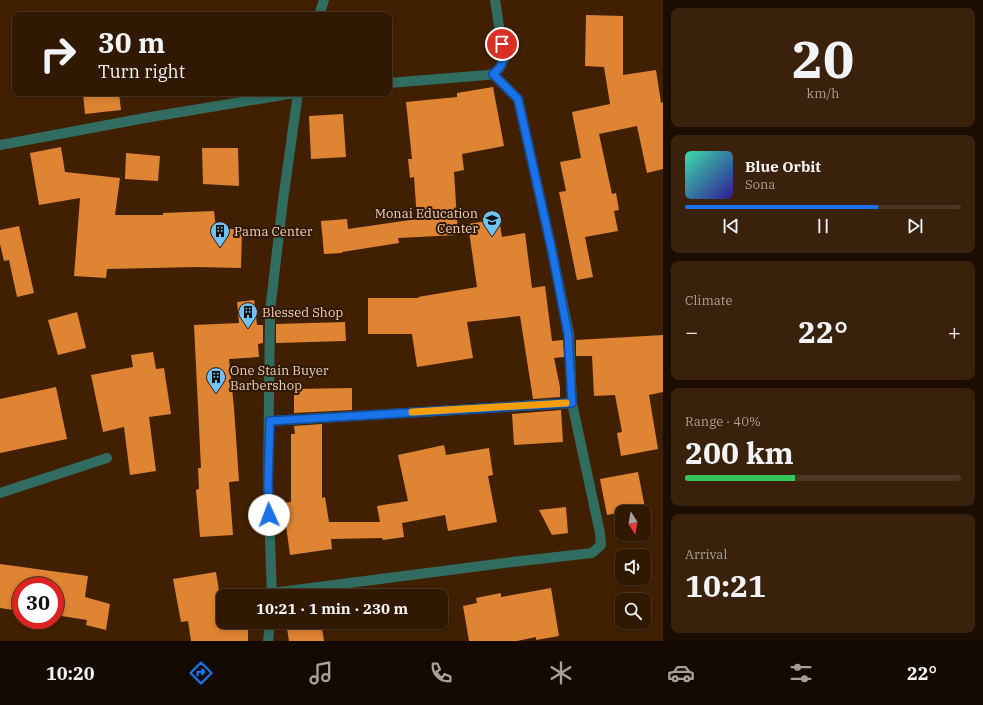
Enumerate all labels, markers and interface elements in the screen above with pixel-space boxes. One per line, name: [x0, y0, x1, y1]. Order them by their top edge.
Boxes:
text: 30 m: [98, 24, 165, 61]
text: 20: [792, 25, 854, 92]
pin: [485, 27, 519, 61]
icon: right: [32, 28, 84, 80]
icon: arrive: [491, 33, 513, 55]
text: Turn right: [98, 60, 185, 83]
text: km/h: [807, 85, 839, 102]
text: Blue Orbit: [745, 157, 821, 176]
text: Sona: [745, 176, 775, 193]
place label: Monai Education Center: [375, 205, 478, 237]
school or university icon: Monai Education Center: [481, 209, 503, 237]
icon: previous: [720, 215, 742, 237]
icon: pause: [812, 215, 834, 237]
icon: next: [904, 215, 926, 237]
building icon: Pama Center: [209, 220, 231, 248]
place label: Pama Center: [234, 223, 313, 240]
text: Climate: [685, 292, 732, 309]
building icon: Blessed Shop: [237, 301, 259, 329]
place label: Blessed Shop: [262, 304, 343, 321]
text: 22°: [798, 312, 848, 351]
text: −: [685, 317, 698, 346]
text: +: [948, 317, 961, 346]
place label: One Stain Buyer Barbershop: [230, 362, 329, 394]
building icon: One Stain Buyer Barbershop: [205, 366, 227, 394]
text: Range · 40%: [685, 413, 761, 430]
text: 200 km: [685, 433, 794, 472]
position arrow: [248, 494, 290, 536]
north arrow: [615, 505, 651, 541]
map controls: [615, 505, 651, 629]
text: Arrival: [685, 546, 727, 563]
button: sound: [615, 549, 651, 585]
text: 10:21: [685, 566, 766, 605]
speed limit sign: 30: [12, 577, 64, 629]
button: search: [615, 593, 651, 629]
text: 10:21 · 1 min · 230 m: [256, 599, 408, 618]
icon: directions: [187, 659, 215, 687]
icon: music: [307, 659, 335, 687]
icon: phone: [427, 659, 455, 687]
icon: climate: [547, 659, 575, 687]
icon: car: [667, 659, 695, 687]
icon: filters: [787, 659, 815, 687]
text: 10:20: [46, 662, 95, 685]
text: 22°: [907, 662, 937, 685]

